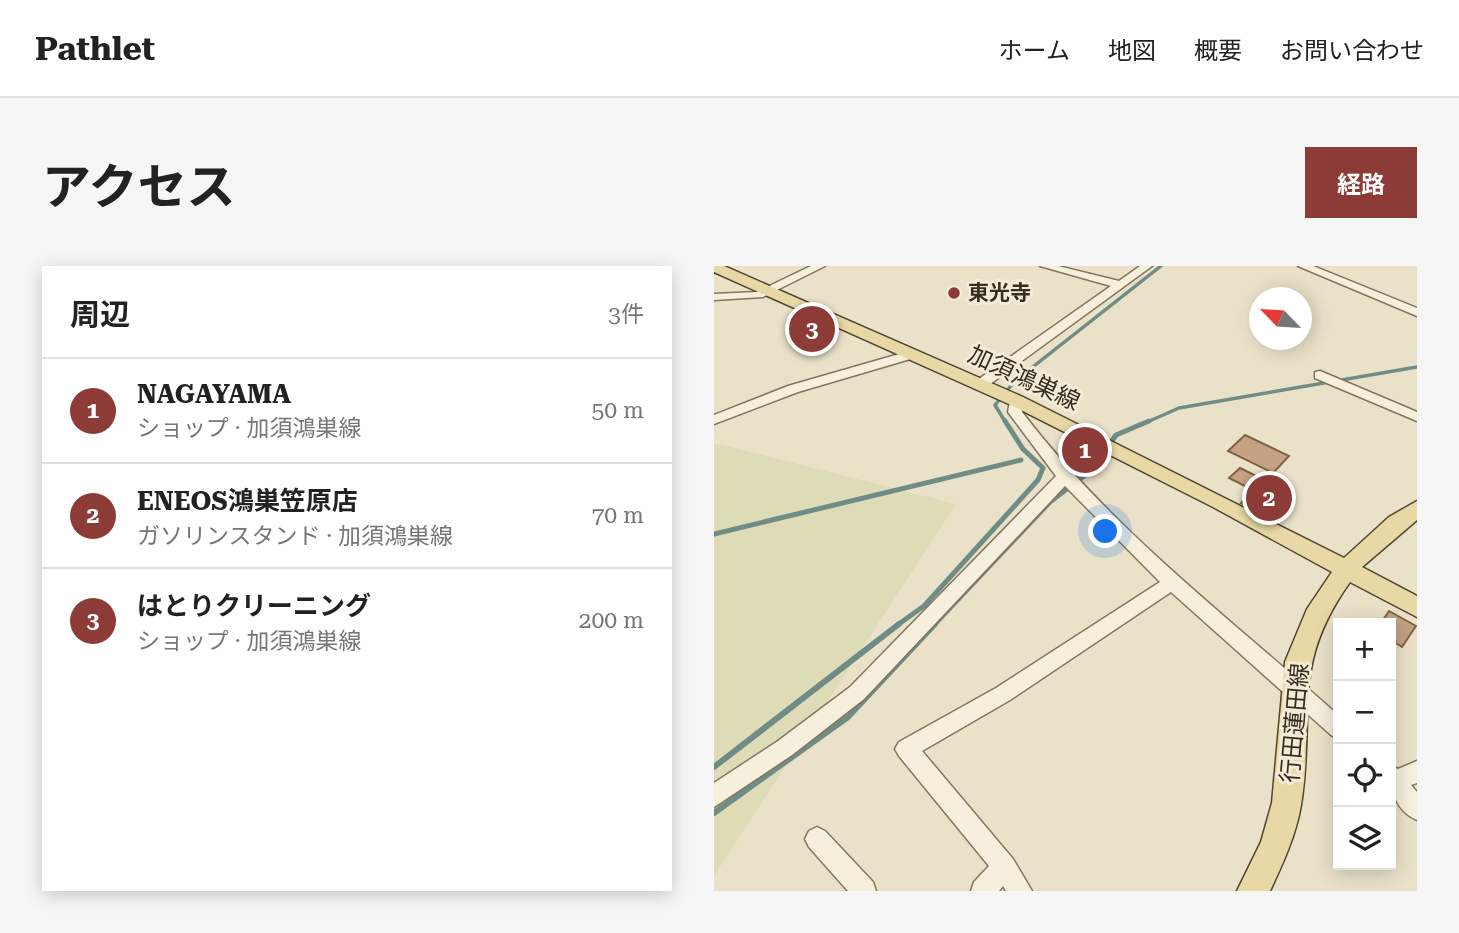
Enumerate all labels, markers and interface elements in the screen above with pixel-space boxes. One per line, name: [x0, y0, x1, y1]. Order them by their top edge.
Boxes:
text: Pathlet: [35, 29, 155, 68]
text: ホーム: [999, 37, 1070, 65]
text: 地図: [1108, 37, 1156, 65]
text: 概要: [1194, 37, 1242, 65]
text: お問い合わせ: [1280, 37, 1424, 65]
button: 経路: [1305, 147, 1417, 218]
text: アクセス: [42, 159, 236, 216]
place label: 東光寺: [968, 281, 1031, 305]
marker: 東光寺: [946, 285, 962, 301]
north arrow: [1249, 287, 1312, 350]
text: 周辺: [70, 297, 130, 332]
text: 3件: [608, 301, 644, 328]
pin: 3: [789, 303, 835, 355]
street label: 加須鴻巣線: [964, 340, 1084, 416]
text: NAGAYAMA: [137, 379, 291, 409]
text: 1: [87, 397, 99, 424]
text: 50 m: [591, 397, 644, 424]
text: ショップ · 加須鴻巣線: [137, 415, 361, 442]
pin: 1: [1062, 424, 1108, 476]
pin: 2: [1246, 472, 1292, 524]
text: ENEOS鴻巣笠原店: [137, 486, 358, 516]
text: 2: [87, 502, 99, 529]
text: 70 m: [591, 502, 644, 529]
your location: [1088, 514, 1122, 548]
text: ガソリンスタンド · 加須鴻巣線: [137, 523, 453, 550]
text: はとりクリーニング: [137, 591, 371, 621]
text: 3: [87, 607, 99, 634]
text: 200 m: [579, 607, 644, 634]
map controls: [1333, 618, 1396, 870]
button: +: [1333, 618, 1396, 681]
text: ショップ · 加須鴻巣線: [137, 628, 361, 655]
street label: 行田蓮田線: [1276, 662, 1314, 784]
button: −: [1333, 681, 1396, 744]
button: locate: [1333, 744, 1396, 807]
button: layers: [1333, 807, 1396, 870]

